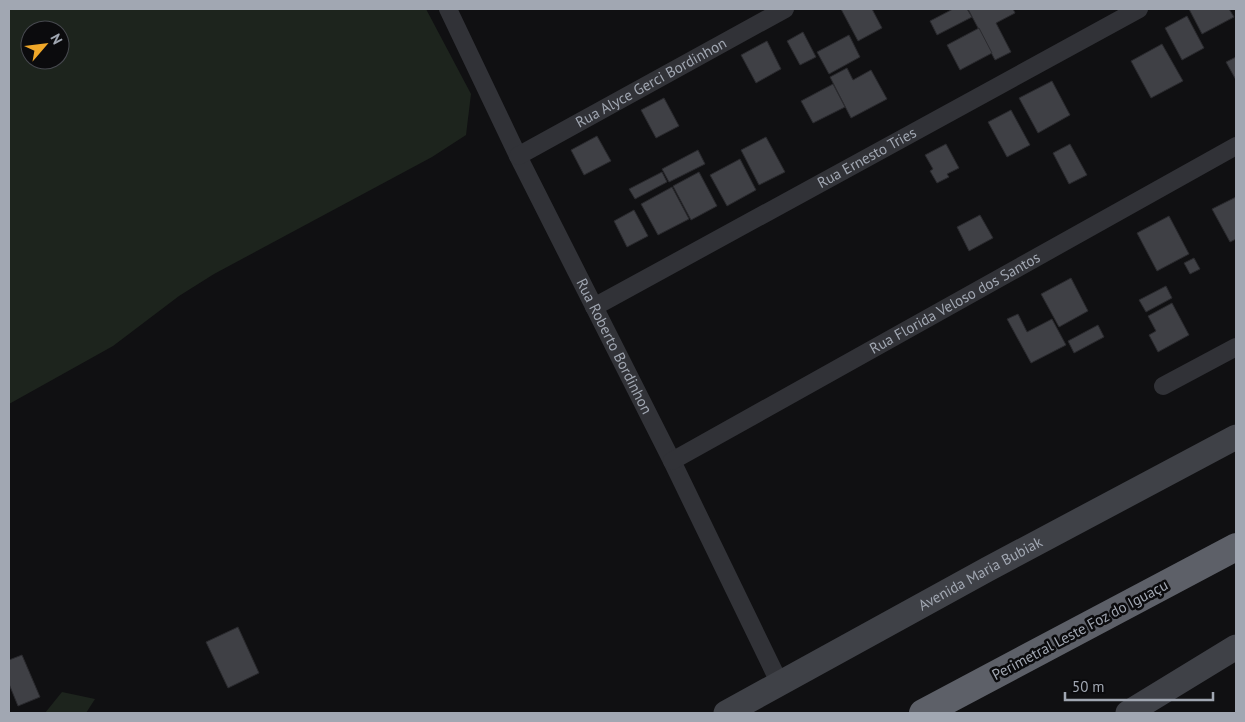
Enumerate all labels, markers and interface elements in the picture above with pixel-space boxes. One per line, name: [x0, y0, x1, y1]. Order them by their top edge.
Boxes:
north arrow: [20, 20, 70, 70]
text: N: [46, 31, 67, 47]
street label: Rua Alyce Gerci Bordinhon: [572, 33, 730, 131]
street label: Rua Ernesto Tries: [814, 123, 919, 192]
street label: Rua Florida Veloso dos Santos: [866, 247, 1043, 358]
street label: Rua Roberto Bordinhon: [572, 275, 657, 417]
street label: Avenida Maria Bubiak: [915, 532, 1046, 615]
street label: Perimetral Leste Foz do Iguaçu: [989, 575, 1171, 684]
scale bar: [1065, 670, 1212, 702]
text: 50 m: [1072, 677, 1105, 696]

